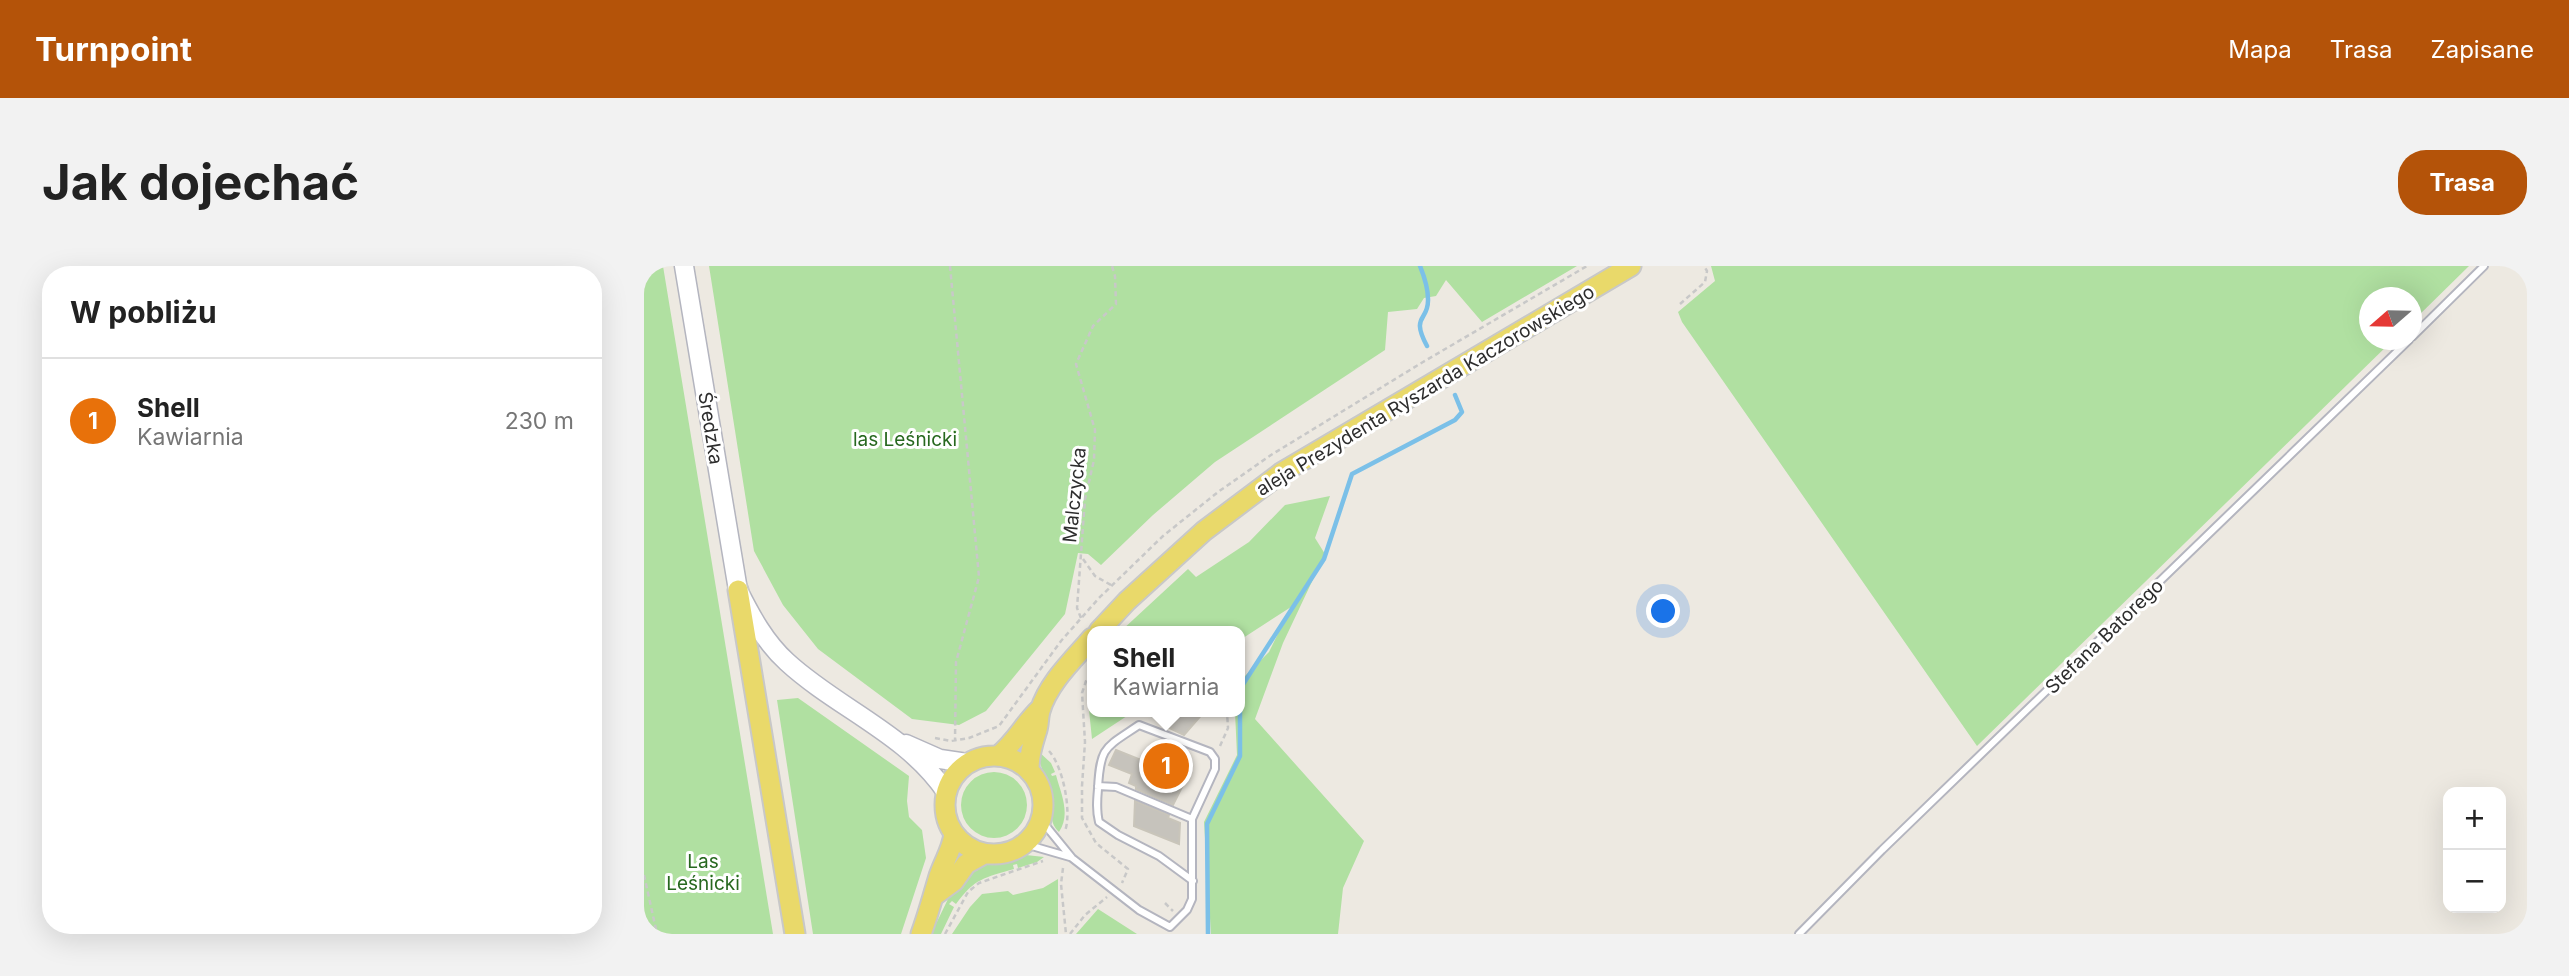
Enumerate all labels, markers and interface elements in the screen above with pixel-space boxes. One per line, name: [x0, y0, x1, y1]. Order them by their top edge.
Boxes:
text: Turnpoint: [35, 29, 192, 69]
text: Mapa: [2228, 35, 2292, 64]
text: Trasa: [2330, 35, 2393, 64]
text: Zapisane: [2431, 35, 2534, 64]
button: Trasa: [2398, 150, 2527, 215]
text: Jak dojechać: [42, 153, 359, 212]
street label: aleja Prezydenta Ryszarda Kaczorowskiego: [1252, 280, 1599, 501]
north arrow: [2359, 287, 2422, 350]
text: W pobliżu: [70, 294, 217, 330]
street label: Średzka: [693, 390, 728, 466]
text: Shell: [137, 392, 200, 423]
text: 1: [88, 407, 98, 435]
text: 230 m: [505, 407, 574, 435]
text: Kawiarnia: [137, 423, 244, 451]
park label: las Leśnicki: [853, 428, 957, 451]
street label: Malczycka: [1058, 446, 1091, 544]
street label: Stefana Batorego: [2040, 574, 2168, 699]
your location: [1646, 594, 1680, 628]
popup: [1087, 626, 1245, 717]
text: Shell: [1113, 642, 1175, 673]
text: Kawiarnia: [1113, 673, 1219, 701]
pin: 1: [1143, 740, 1189, 792]
map controls: [2443, 787, 2506, 913]
button: +: [2443, 787, 2506, 850]
park label: Las Leśnicki: [666, 850, 740, 895]
button: −: [2443, 850, 2506, 913]

